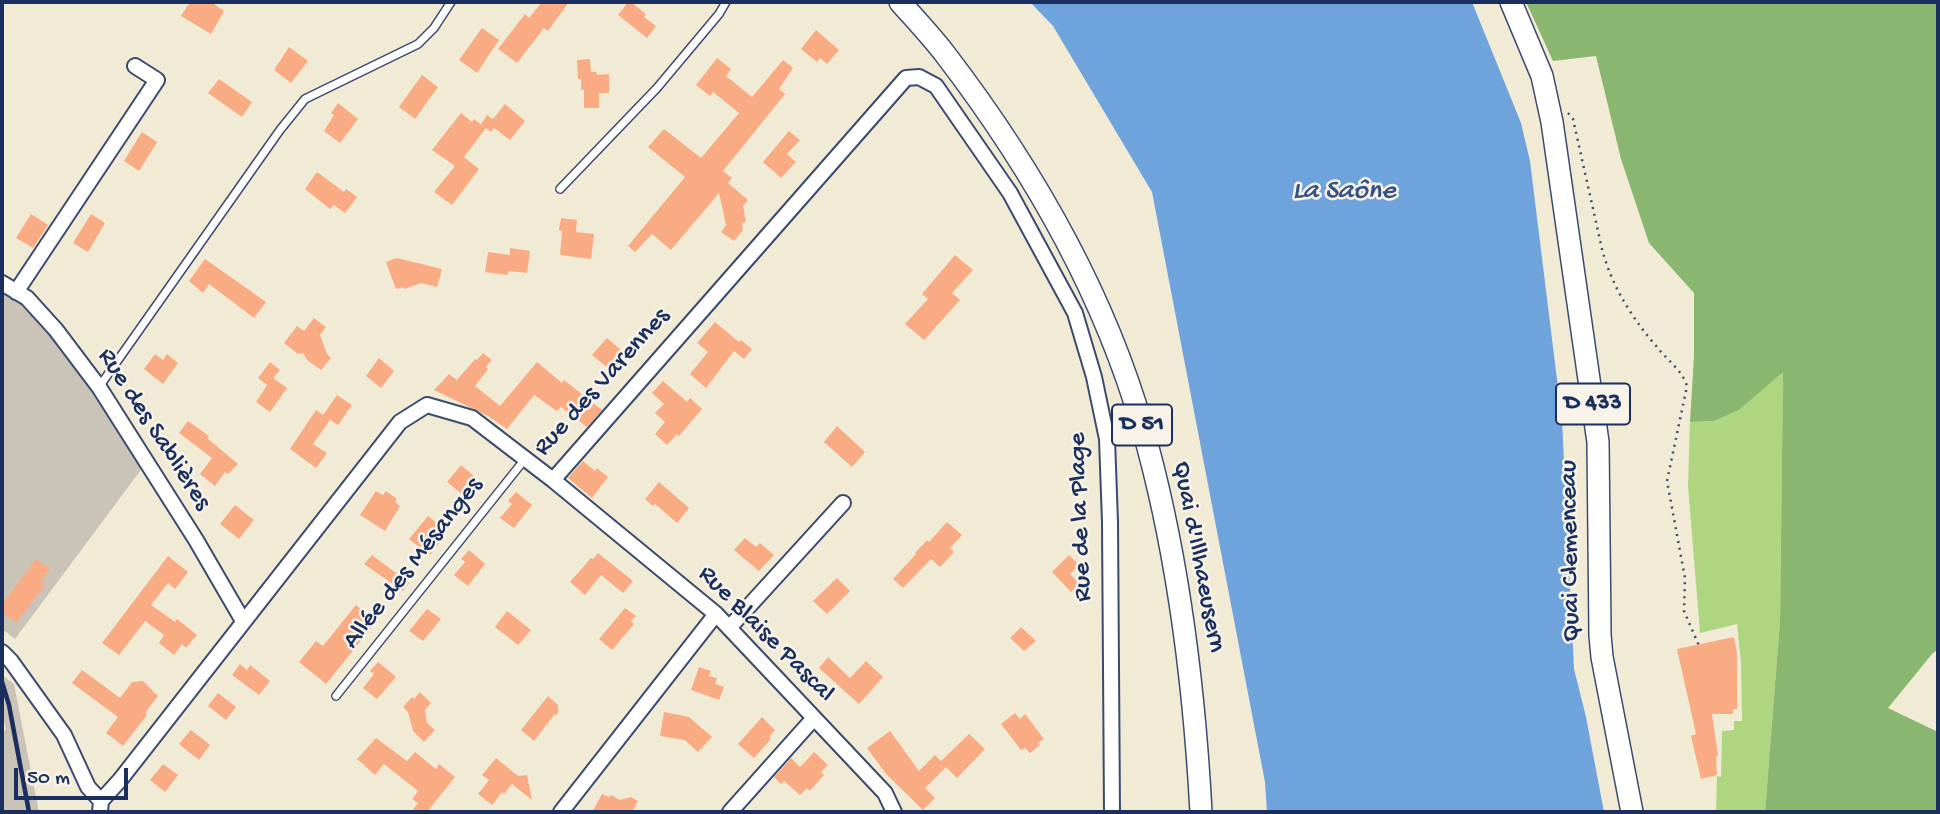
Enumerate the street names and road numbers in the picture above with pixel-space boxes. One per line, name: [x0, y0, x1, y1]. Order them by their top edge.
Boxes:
street label: Rue des Varennes: [528, 302, 678, 464]
street label: Rue des Sablières: [89, 343, 217, 517]
road number: D 433: [1556, 384, 1630, 424]
road number: D 51: [1112, 404, 1172, 446]
street label: Rue de la Plage: [1063, 432, 1101, 602]
street label: Quai d'Illhaeusern: [1163, 459, 1231, 655]
street label: Quai Clemenceau: [1555, 460, 1589, 642]
street label: Allée des Mésanges: [337, 472, 491, 656]
street label: Rue Blaise Pascal: [690, 560, 840, 710]

